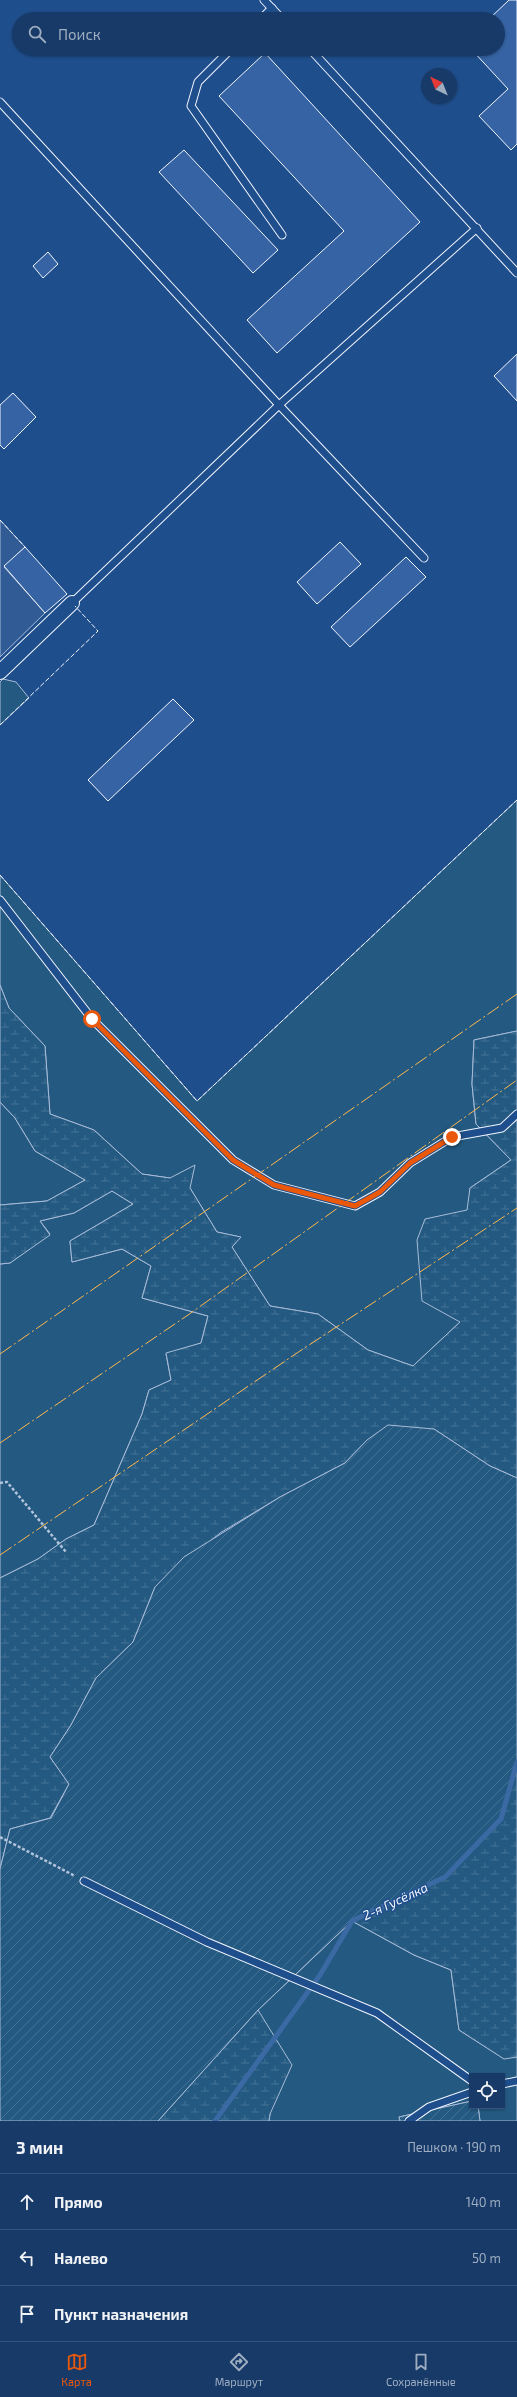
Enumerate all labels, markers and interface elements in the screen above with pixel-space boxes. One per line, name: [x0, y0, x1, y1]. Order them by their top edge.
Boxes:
search box: [12, 12, 505, 56]
icon: search: [26, 23, 48, 45]
text: Поиск: [58, 25, 101, 43]
north arrow: [421, 68, 457, 104]
route start: [83, 1010, 101, 1028]
route end: [443, 1128, 461, 1146]
water label: 2-я Гусёлка: [360, 1879, 430, 1923]
map controls: [469, 2073, 505, 2109]
button: locate: [469, 2073, 505, 2109]
text: 3 мин: [16, 2137, 63, 2157]
text: Пешком · 190 m: [407, 2139, 501, 2155]
icon: ahead: [16, 2191, 38, 2213]
text: Прямо: [54, 2193, 103, 2211]
text: 140 m: [466, 2194, 501, 2210]
icon: left: [16, 2247, 38, 2269]
text: Налево: [54, 2249, 108, 2267]
text: 50 m: [472, 2250, 501, 2266]
icon: arrive: [16, 2303, 38, 2325]
text: Пункт назначения: [54, 2305, 188, 2323]
tab: Карта: [61, 2351, 92, 2388]
tab: Маршрут: [215, 2351, 263, 2388]
tab: Сохранённые: [386, 2351, 456, 2388]

